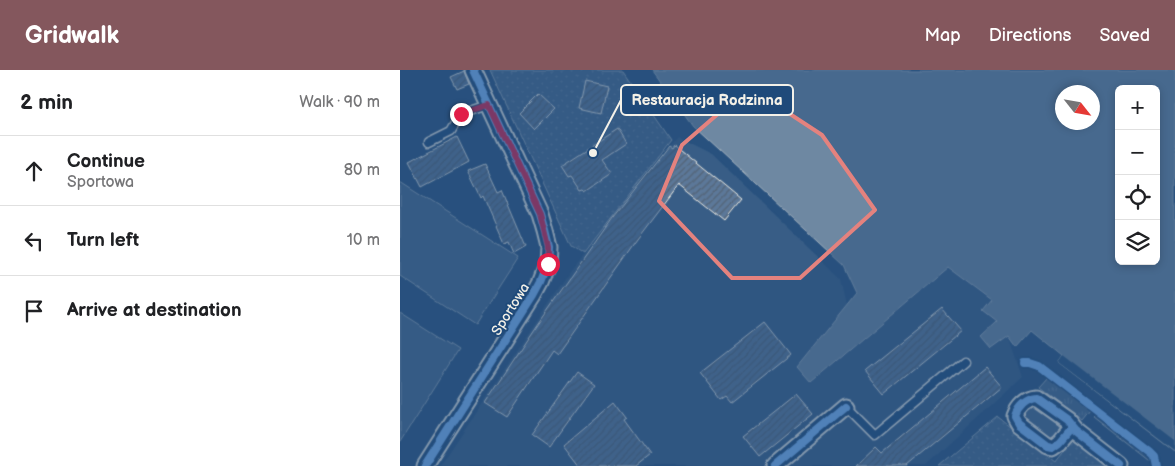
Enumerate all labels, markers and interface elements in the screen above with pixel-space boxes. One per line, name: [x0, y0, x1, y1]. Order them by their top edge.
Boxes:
text: Gridwalk: [25, 21, 119, 50]
text: Map: [925, 25, 961, 46]
text: Directions: [989, 25, 1071, 46]
text: Saved: [1099, 25, 1150, 46]
callout: Restauracja Rodzinna: [621, 85, 793, 115]
north arrow: [1055, 85, 1100, 130]
map controls: [1115, 85, 1160, 265]
button: +: [1115, 85, 1160, 130]
text: 2 min: [20, 90, 73, 115]
text: Restauracja Rodzinna: [631, 91, 783, 110]
text: Walk · 90 m: [299, 93, 380, 112]
route end: [450, 103, 473, 126]
button: −: [1115, 130, 1160, 175]
text: Continue: [67, 150, 145, 173]
icon: ahead: [20, 157, 48, 185]
text: 80 m: [344, 161, 380, 180]
text: Sportowa: [67, 173, 134, 192]
button: locate: [1115, 175, 1160, 220]
button: layers: [1115, 220, 1160, 265]
icon: left: [20, 227, 48, 255]
text: Turn left: [67, 229, 139, 252]
text: 10 m: [347, 231, 380, 250]
route start: [537, 253, 560, 276]
street label: Sportowa: [488, 280, 533, 339]
icon: arrive: [20, 297, 48, 325]
text: Arrive at destination: [67, 299, 242, 322]

